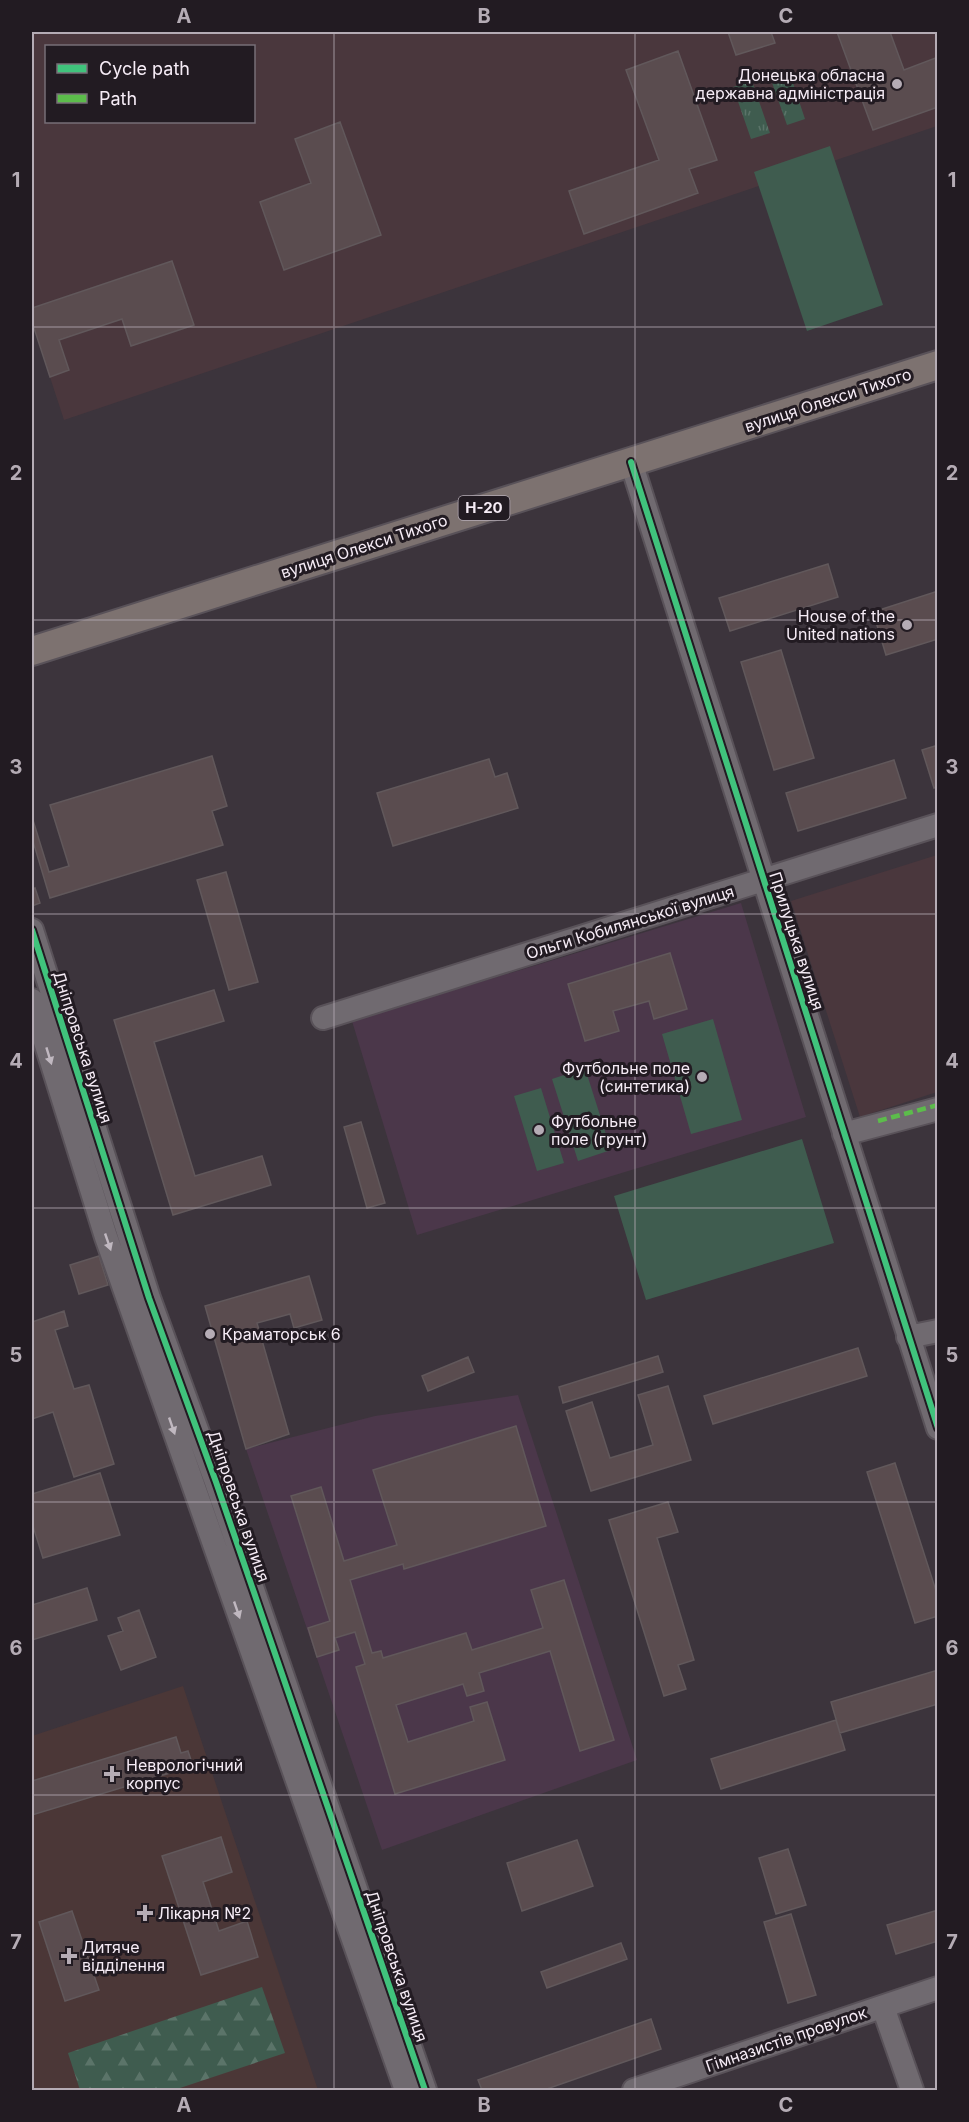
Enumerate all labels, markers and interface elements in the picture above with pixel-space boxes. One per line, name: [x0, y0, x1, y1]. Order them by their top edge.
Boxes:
text: A: [177, 4, 192, 28]
text: B: [477, 4, 491, 28]
text: C: [779, 4, 793, 28]
legend: [45, 45, 255, 123]
text: Cycle path: [99, 58, 190, 79]
place label: Донецька обласна державна адміністрація: [696, 65, 885, 103]
marker: Донецька обласна державна адміністрація: [890, 77, 904, 91]
text: Path: [99, 88, 137, 109]
text: 1: [12, 168, 20, 192]
text: 1: [948, 168, 956, 192]
street label: вулиця Олекси Тихого: [742, 364, 914, 436]
text: 2: [10, 461, 22, 485]
text: 2: [946, 461, 958, 485]
road number: Н-20: [458, 496, 510, 520]
street label: вулиця Олекси Тихого: [278, 510, 450, 582]
place label: House of the United nations: [786, 606, 895, 644]
marker: House of the United nations: [900, 618, 914, 632]
text: 3: [10, 755, 22, 779]
text: 3: [946, 755, 958, 779]
street label: Прилуцька вулиця: [765, 869, 829, 1013]
street label: Ольги Кобилянської вулиця: [524, 881, 736, 963]
street label: Дніпровська вулиця: [49, 968, 117, 1126]
one-way arrow: [45, 1047, 54, 1065]
text: 4: [9, 1049, 23, 1073]
text: 4: [945, 1049, 959, 1073]
place label: Футбольне поле (синтетика): [562, 1058, 690, 1096]
marker: Футбольне поле (синтетика): [695, 1070, 709, 1084]
place label: Футбольне поле (грунт): [551, 1111, 647, 1149]
marker: Футбольне поле (грунт): [532, 1123, 546, 1137]
one-way arrow: [104, 1233, 113, 1251]
place label: Краматорськ 6: [222, 1324, 341, 1344]
marker: Краматорськ 6: [203, 1327, 217, 1341]
text: 5: [10, 1343, 22, 1367]
text: 5: [946, 1343, 958, 1367]
one-way arrow: [168, 1417, 178, 1435]
street label: Дніпровська вулиця: [204, 1428, 274, 1584]
one-way arrow: [232, 1601, 242, 1619]
text: 6: [10, 1636, 23, 1660]
text: 6: [946, 1636, 959, 1660]
place label: Неврологічний корпус: [126, 1755, 243, 1793]
marker: Неврологічний корпус: [103, 1765, 121, 1783]
street label: Дніпровська вулиця: [362, 1888, 432, 2044]
place label: Лікарня №2: [158, 1903, 251, 1923]
marker: Лікарня №2: [136, 1904, 154, 1922]
text: 7: [10, 1930, 22, 1954]
text: 7: [946, 1930, 958, 1954]
place label: Дитяче відділення: [82, 1937, 165, 1975]
marker: Дитяче відділення: [60, 1947, 78, 1965]
street label: Гімназистів провулок: [703, 2002, 870, 2076]
text: A: [177, 2093, 192, 2117]
text: B: [477, 2093, 491, 2117]
text: C: [779, 2093, 793, 2117]

